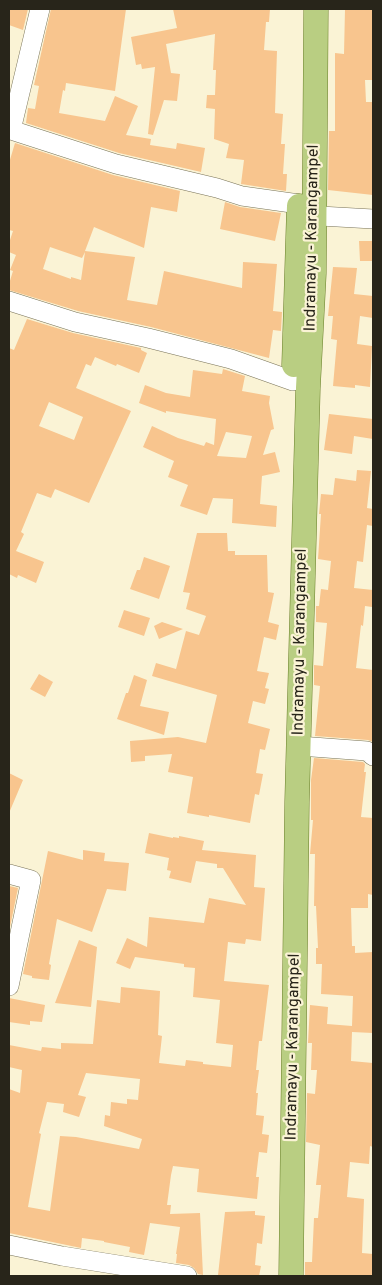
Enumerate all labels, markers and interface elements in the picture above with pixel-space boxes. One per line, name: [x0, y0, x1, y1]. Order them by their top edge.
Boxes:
street label: Indramayu - Karangampel: [302, 144, 324, 332]
street label: Indramayu - Karangampel: [290, 548, 312, 736]
street label: Indramayu - Karangampel: [283, 953, 305, 1141]

